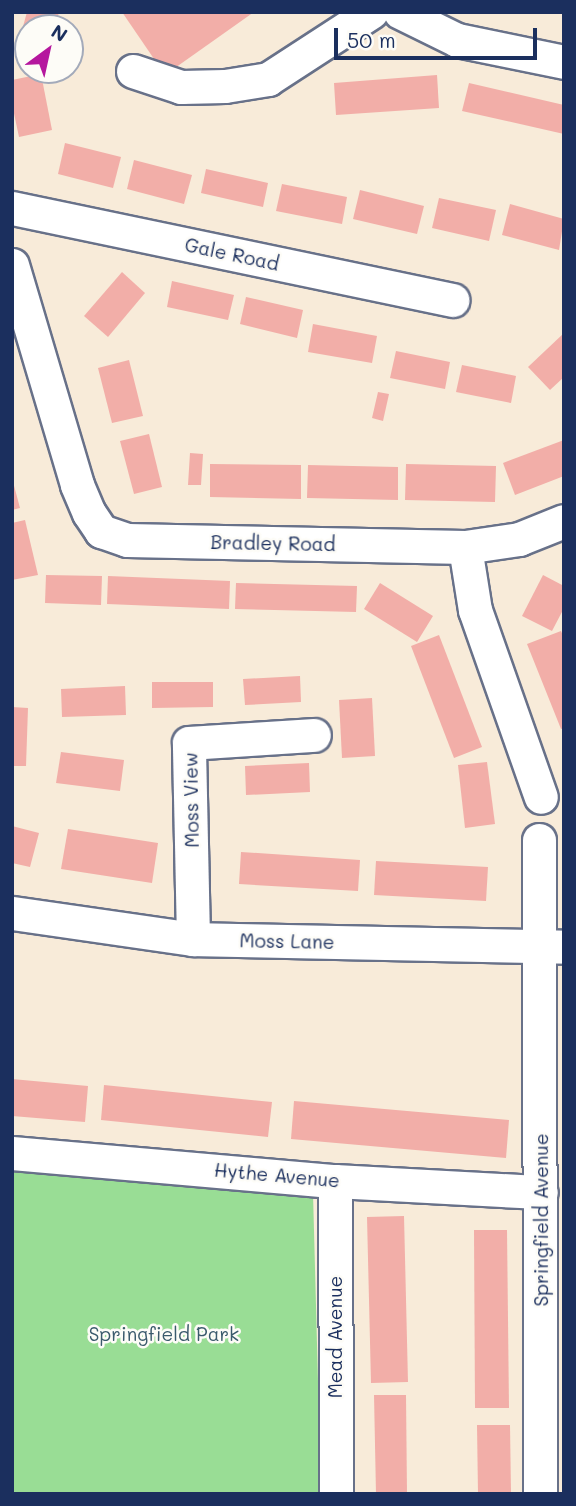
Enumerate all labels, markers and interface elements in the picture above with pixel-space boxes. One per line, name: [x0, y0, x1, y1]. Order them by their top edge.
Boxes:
north arrow: [14, 14, 84, 84]
scale bar: [338, 14, 541, 58]
text: N: [47, 18, 72, 47]
text: 50 m: [347, 26, 396, 53]
street label: Gale Road: [183, 233, 281, 275]
street label: Bradley Road: [210, 531, 336, 555]
street label: Moss View: [179, 752, 203, 848]
street label: Moss Lane: [239, 929, 335, 953]
street label: Springfield Avenue: [530, 1134, 552, 1306]
street label: Hythe Avenue: [213, 1158, 341, 1192]
street label: Mead Avenue: [324, 1276, 346, 1398]
park label: Springfield Park: [89, 1323, 239, 1345]

